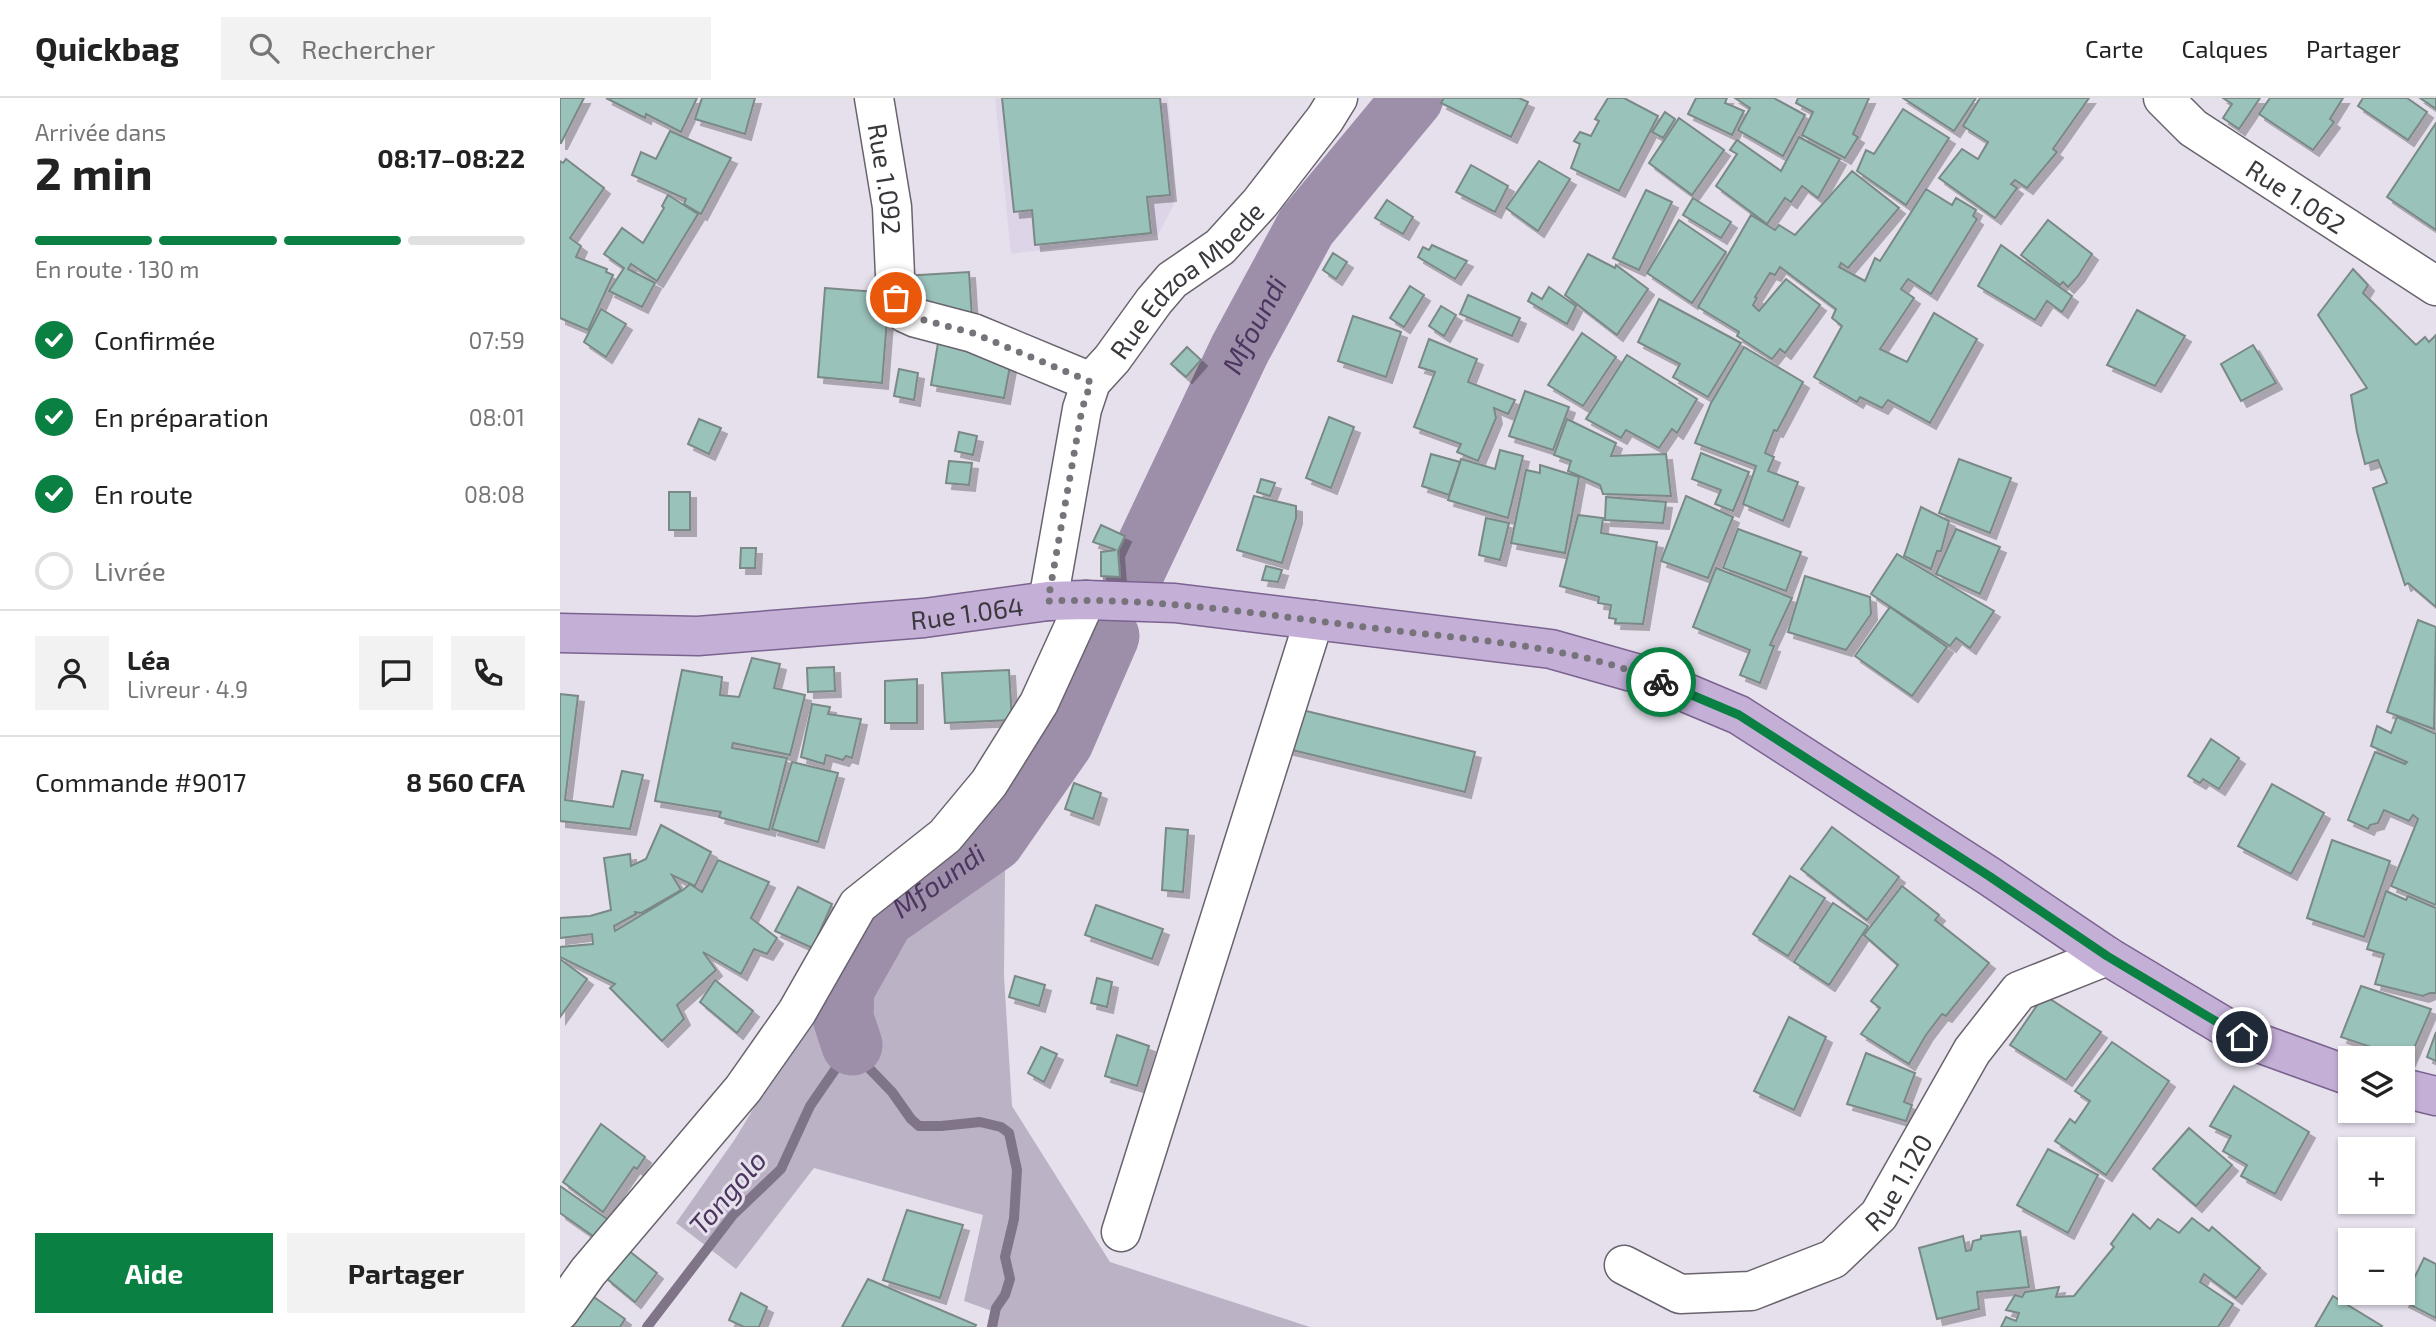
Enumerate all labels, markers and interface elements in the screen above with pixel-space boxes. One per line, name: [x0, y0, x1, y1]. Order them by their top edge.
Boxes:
search box: [221, 17, 711, 80]
text: Quickbag: [35, 28, 179, 68]
icon: search: [245, 29, 283, 67]
text: Rechercher: [301, 33, 435, 64]
text: Carte: [2085, 34, 2144, 63]
text: Calques: [2182, 34, 2268, 63]
text: Partager: [2306, 34, 2401, 63]
text: Arrivée dans: [35, 118, 166, 146]
street label: Rue 1.092: [863, 121, 909, 235]
text: 08:17–08:22: [377, 142, 525, 173]
text: 2 min: [35, 144, 153, 199]
street label: Rue 1.062: [2241, 152, 2352, 239]
street label: Rue Edzoa Mbede: [1102, 195, 1269, 364]
text: En route · 130 m: [35, 255, 199, 283]
pin: [866, 268, 926, 328]
water label: Mfoundi: [1214, 270, 1293, 379]
icon: bag: [877, 279, 915, 317]
icon: check: [35, 321, 73, 359]
text: Confirmée: [94, 324, 216, 355]
text: 07:59: [468, 326, 525, 354]
icon: check: [35, 398, 73, 436]
text: En préparation: [94, 401, 269, 432]
text: 08:01: [469, 403, 525, 431]
icon: check: [35, 475, 73, 513]
text: En route: [94, 478, 193, 509]
text: 08:08: [464, 480, 525, 508]
text: Livrée: [94, 555, 166, 586]
street label: Rue 1.064: [909, 589, 1025, 635]
button: person: [35, 636, 109, 710]
button: chat: [359, 636, 433, 710]
button: phone: [451, 636, 525, 710]
text: Léa: [127, 644, 170, 675]
courier: [1626, 647, 1696, 717]
icon: bike: [1642, 663, 1680, 701]
text: Livreur · 4.9: [127, 675, 248, 703]
text: Commande #9017: [35, 766, 246, 797]
text: 8 560 CFA: [406, 766, 525, 797]
water label: Mfoundi: [885, 836, 991, 924]
pin: [2212, 1007, 2272, 1067]
icon: home: [2223, 1018, 2261, 1056]
map controls: [2338, 1046, 2415, 1305]
button: layers: [2338, 1046, 2415, 1123]
street label: Rue 1.120: [1857, 1128, 1938, 1237]
button: +: [2338, 1137, 2415, 1214]
water label: Tongolo: [681, 1143, 773, 1241]
button: −: [2338, 1228, 2415, 1305]
button: Aide: [35, 1233, 273, 1313]
button: Partager: [287, 1233, 525, 1313]

